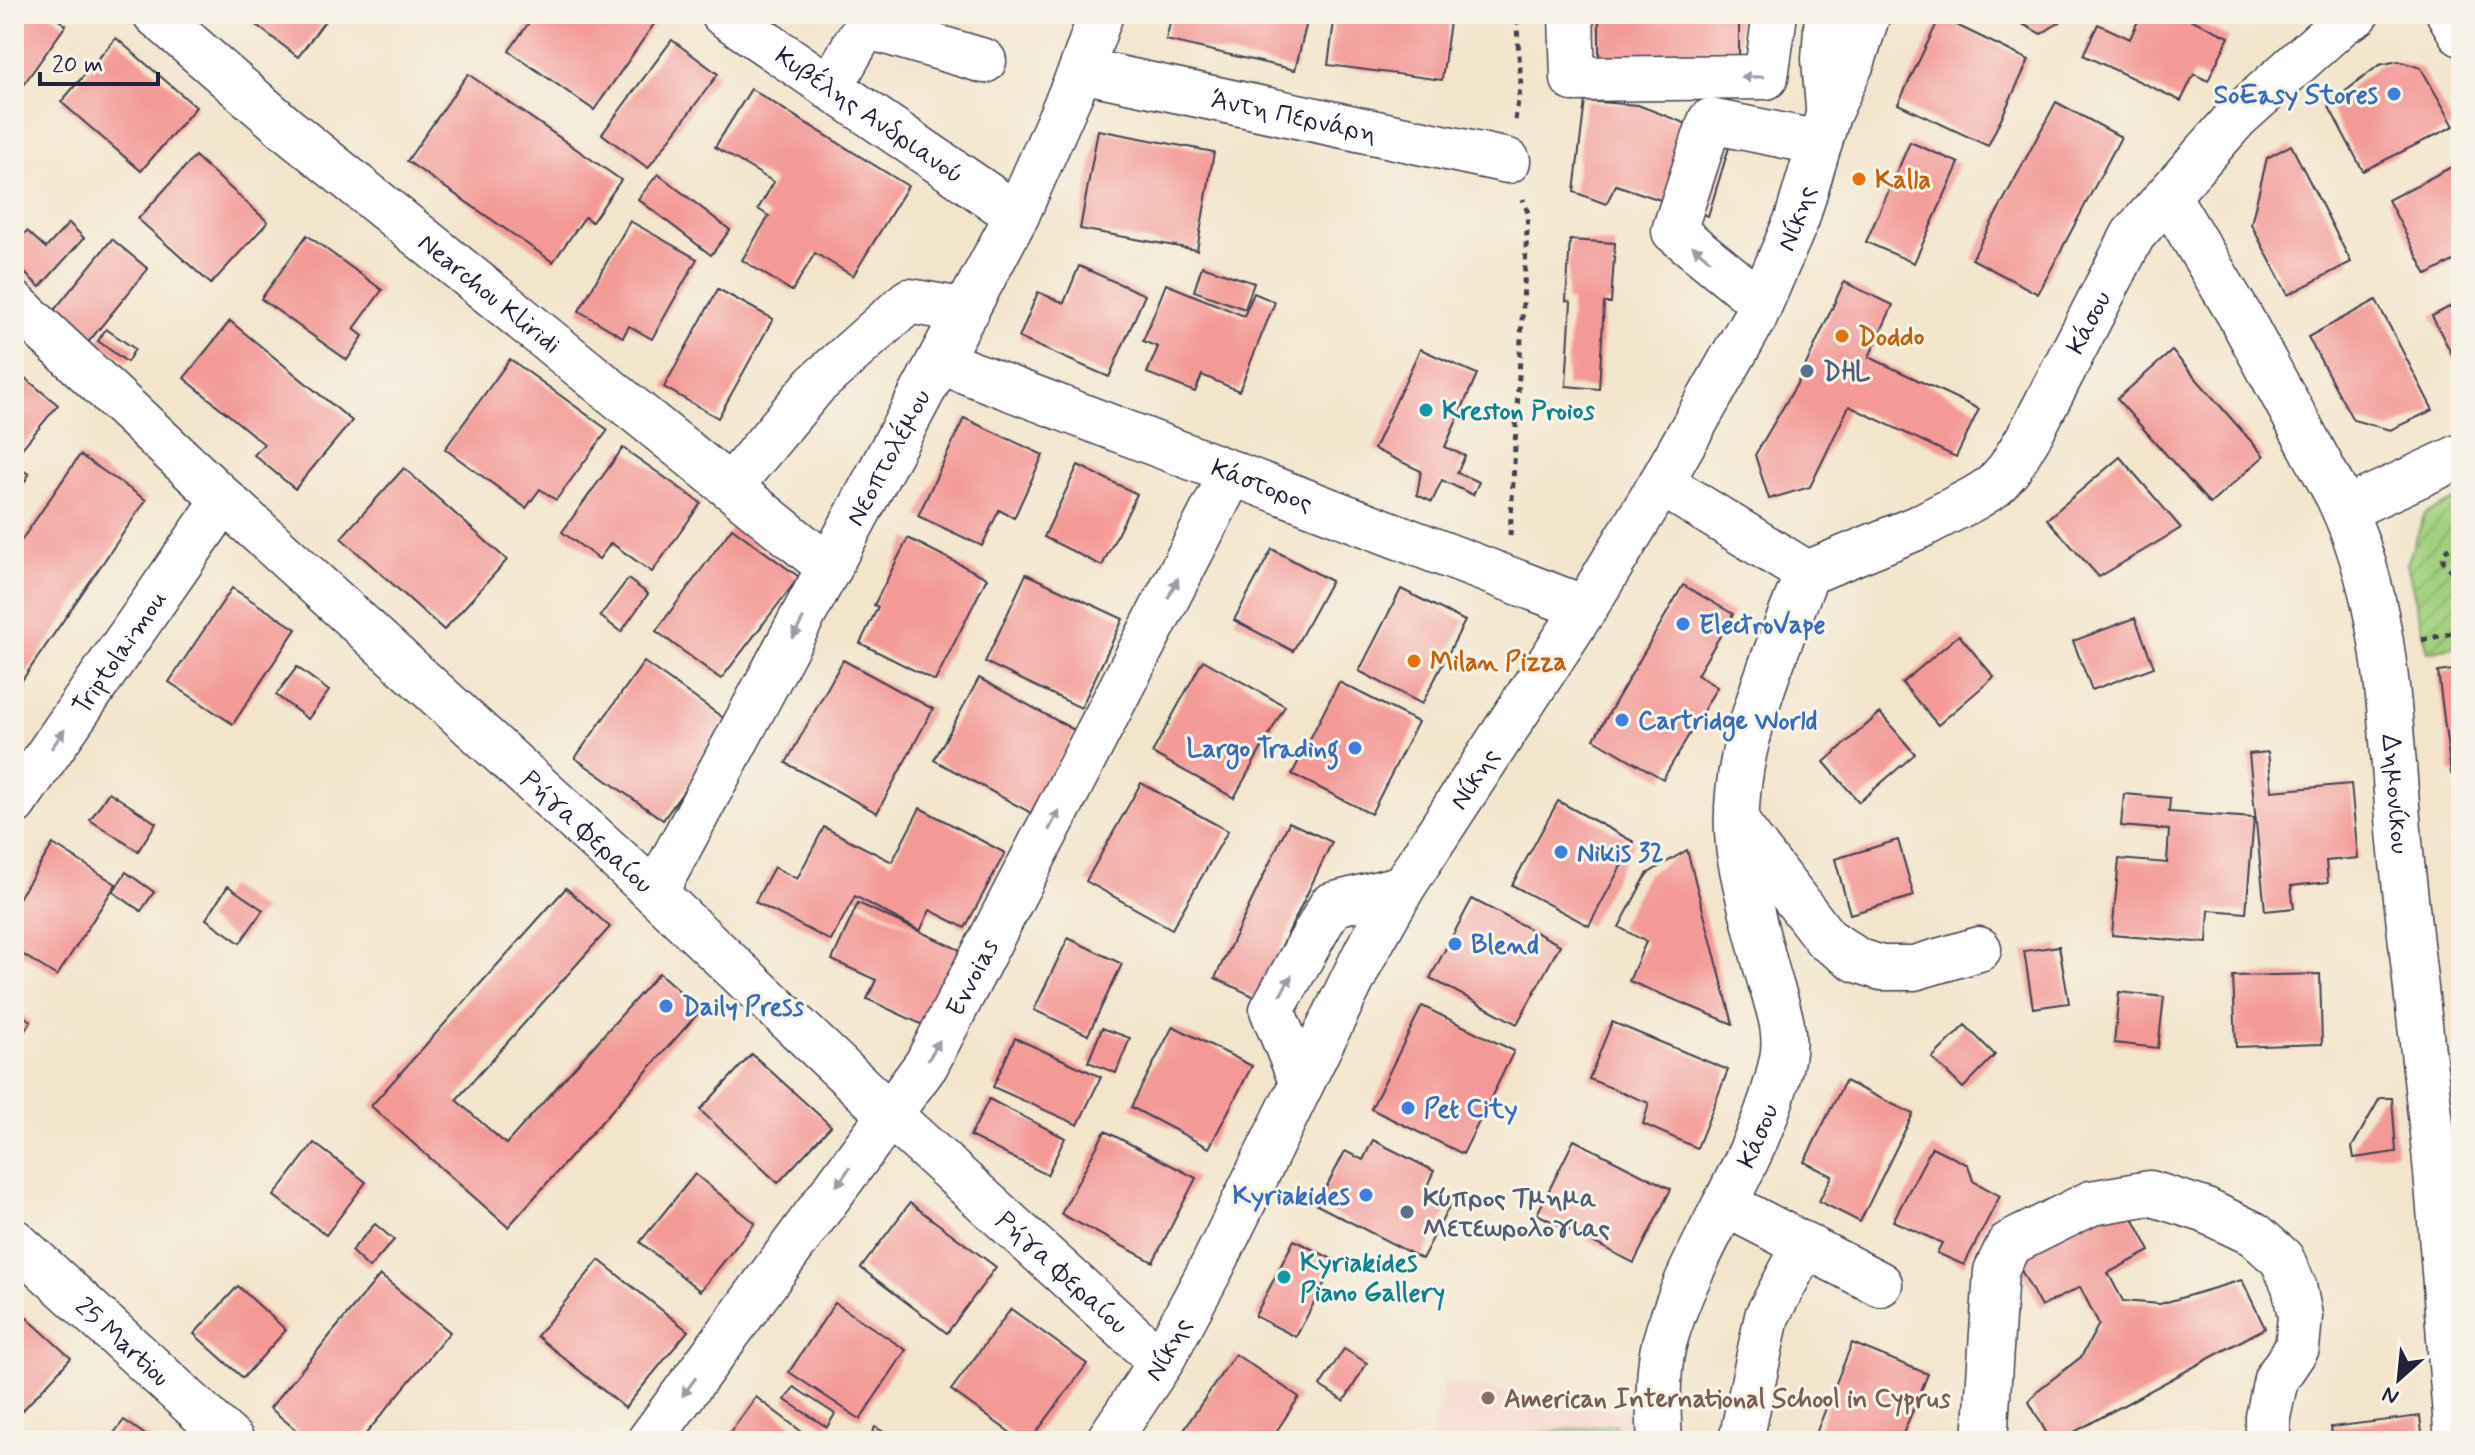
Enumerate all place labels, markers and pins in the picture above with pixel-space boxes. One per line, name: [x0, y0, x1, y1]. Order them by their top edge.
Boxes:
place label: SoEasy Stores: [2214, 79, 2378, 113]
marker: SoEasy Stores: [2385, 85, 2403, 103]
place label: Kalla: [1875, 164, 1931, 198]
marker: Kalla: [1850, 170, 1868, 188]
place label: Doddo: [1858, 321, 1925, 355]
marker: Doddo: [1833, 327, 1851, 345]
place label: DHL: [1823, 356, 1871, 390]
marker: DHL: [1798, 362, 1816, 380]
place label: Kreston Proios: [1442, 395, 1595, 429]
marker: Kreston Proios: [1417, 401, 1435, 419]
place label: ElectroVape: [1699, 609, 1825, 643]
marker: ElectroVape: [1674, 615, 1692, 633]
place label: Milan Pizza: [1430, 646, 1567, 680]
marker: Milan Pizza: [1405, 652, 1423, 670]
place label: Cartridge World: [1638, 705, 1818, 742]
marker: Cartridge World: [1613, 711, 1631, 729]
place label: Largo Trading: [1186, 733, 1339, 770]
marker: Largo Trading: [1346, 739, 1364, 757]
place label: Nikis 32: [1577, 837, 1664, 871]
marker: Nikis 32: [1552, 843, 1570, 861]
place label: Blend: [1471, 929, 1539, 963]
marker: Blend: [1446, 935, 1464, 953]
place label: Daily Press: [682, 991, 804, 1025]
marker: Daily Press: [657, 997, 675, 1015]
place label: Pet City: [1424, 1093, 1518, 1127]
marker: Pet City: [1399, 1099, 1417, 1117]
place label: Kyriakides: [1232, 1180, 1350, 1214]
place label: Κύπρος Τμημα Μετεωρολογιας: [1423, 1182, 1610, 1246]
marker: Kyriakides: [1357, 1186, 1375, 1204]
marker: Κύπρος Τμημα Μετεωρολογιας: [1398, 1203, 1416, 1221]
place label: Kyriakides Piano Gallery: [1300, 1247, 1445, 1311]
marker: Kyriakides Piano Gallery: [1275, 1268, 1293, 1286]
place label: American International School in Cyprus: [1504, 1383, 1951, 1417]
marker: American International School in Cyprus: [1479, 1389, 1497, 1407]

